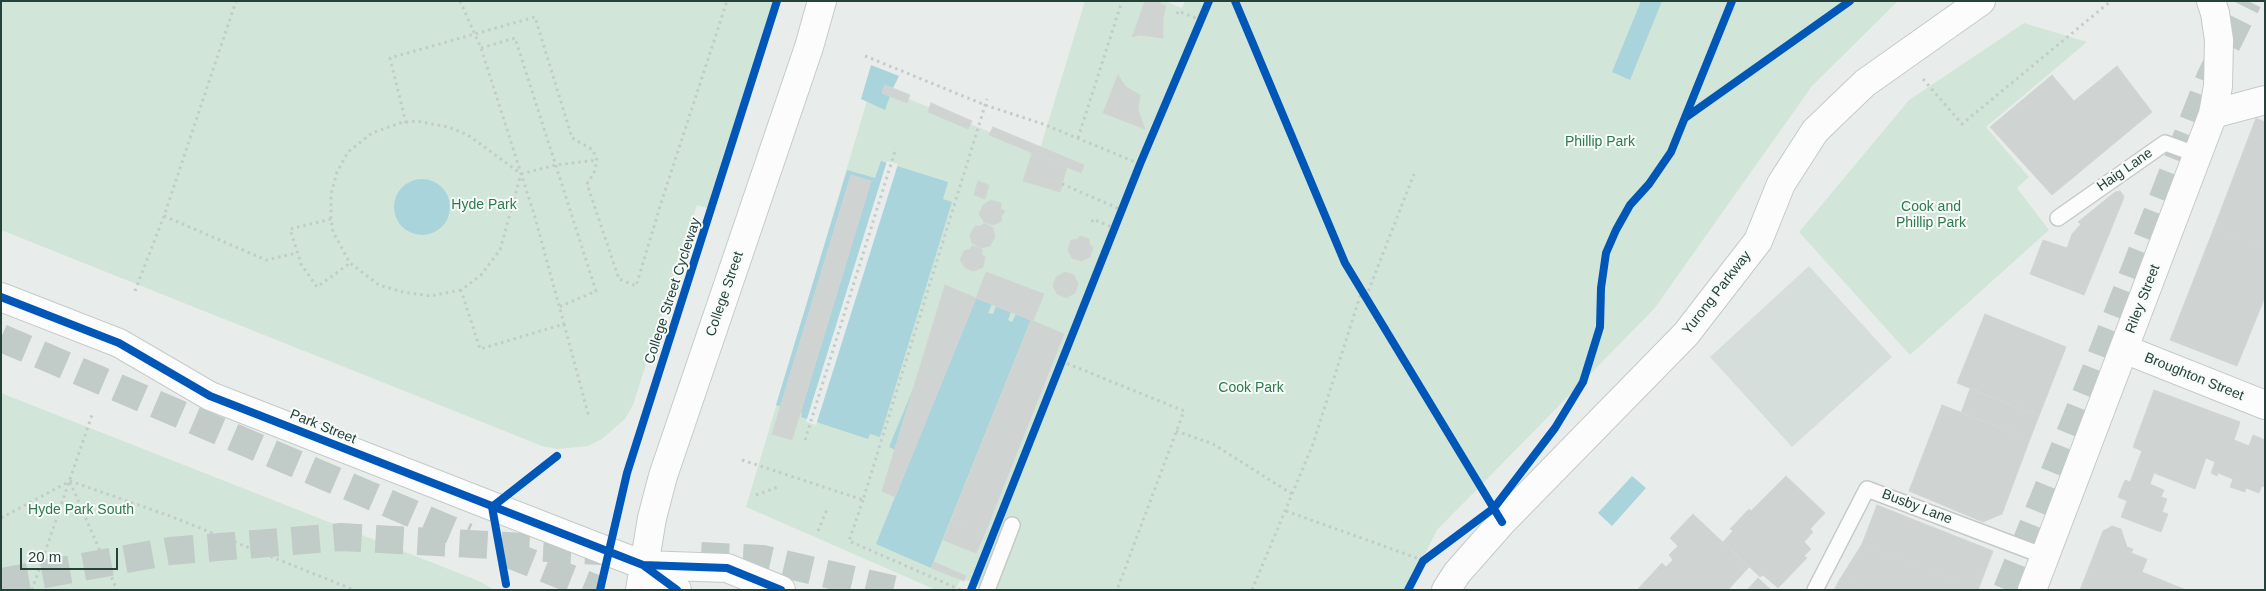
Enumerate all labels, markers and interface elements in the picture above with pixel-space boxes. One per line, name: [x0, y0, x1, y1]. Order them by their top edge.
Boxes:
park label: Phillip Park: [1565, 134, 1635, 150]
street label: Haig Lane: [2094, 145, 2156, 195]
park label: Hyde Park: [451, 197, 517, 213]
park label: Cook and Phillip Park: [1896, 199, 1966, 232]
street label: College Street Cycleway: [641, 216, 705, 366]
street label: Yurong Parkway: [1679, 248, 1755, 338]
street label: College Street: [703, 249, 747, 339]
street label: Riley Street: [2122, 262, 2164, 336]
street label: Broughton Street: [2142, 349, 2246, 405]
park label: Cook Park: [1218, 380, 1284, 396]
street label: Park Street: [287, 406, 359, 448]
street label: Busby Lane: [1879, 486, 1955, 528]
park label: Hyde Park South: [28, 502, 134, 518]
scale bar: [22, 538, 120, 570]
text: 20 m: [28, 548, 61, 565]

